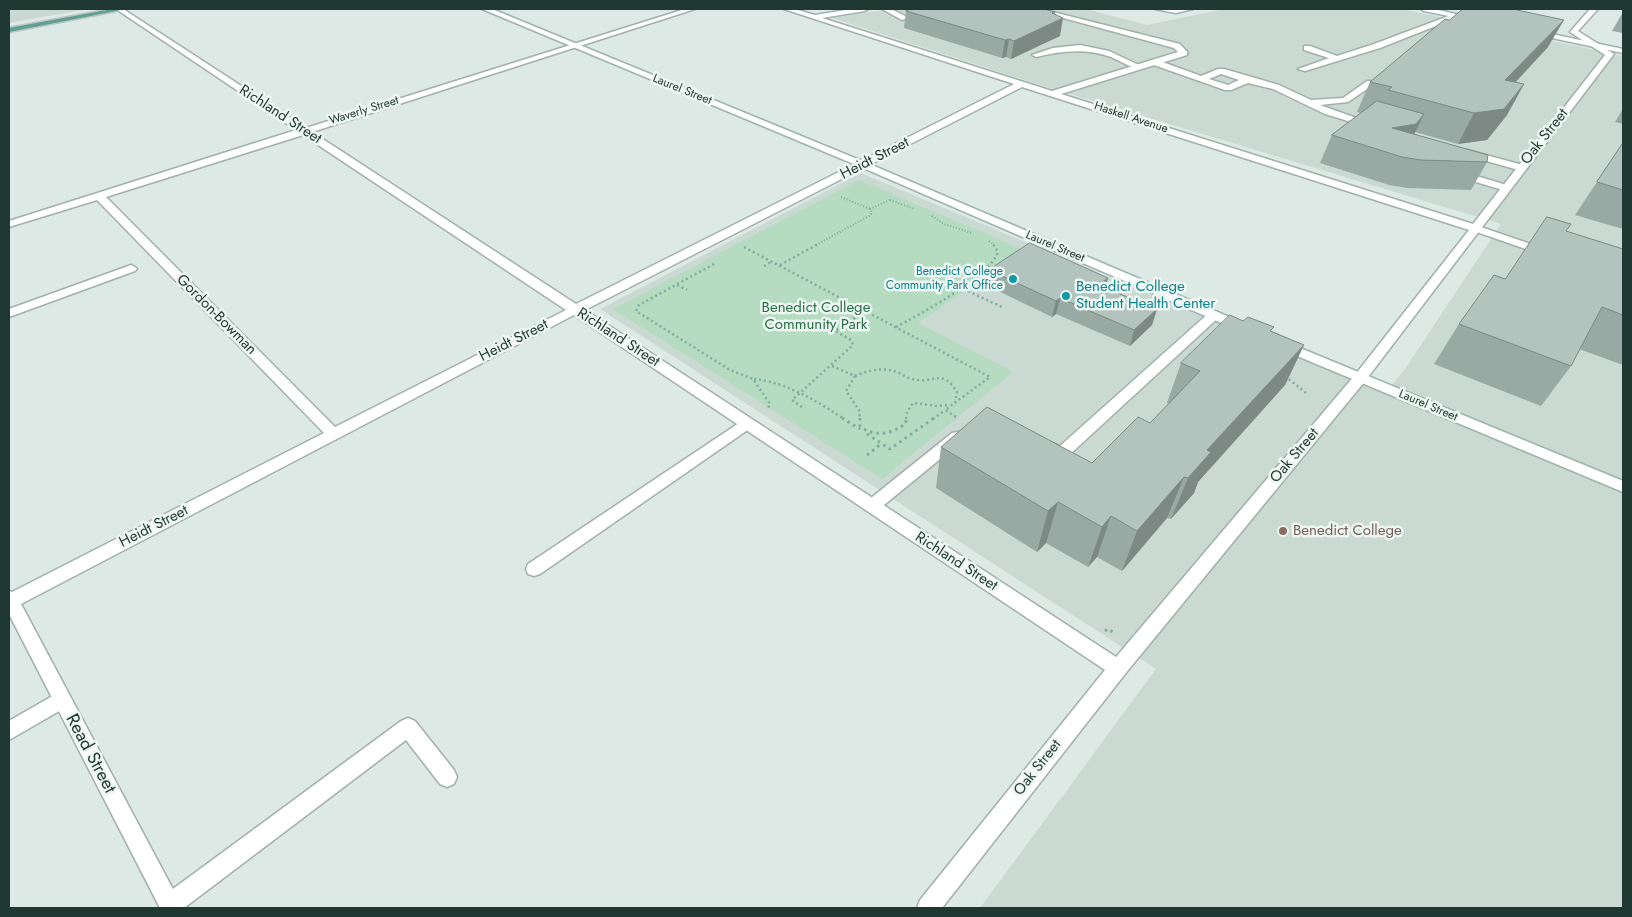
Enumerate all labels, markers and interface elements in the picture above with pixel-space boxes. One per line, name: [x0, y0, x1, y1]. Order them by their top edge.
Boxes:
street label: Laurel Street: [650, 72, 714, 108]
street label: Richland Street: [235, 82, 325, 148]
street label: Waverly Street: [327, 94, 401, 128]
street label: Haskell Avenue: [1092, 99, 1170, 137]
street label: Oak Street: [1518, 105, 1572, 169]
street label: Heidt Street: [838, 134, 912, 184]
street label: Laurel Street: [1023, 228, 1087, 266]
place label: Benedict College Community Park Office: [886, 265, 1003, 293]
street label: Gordon-Bowman: [172, 271, 260, 359]
marker: Benedict College Community Park Office: [1007, 273, 1019, 285]
place label: Benedict College Student Health Center: [1076, 278, 1215, 313]
marker: Benedict College Student Health Center: [1060, 290, 1072, 302]
park label: Benedict College Community Park: [762, 299, 870, 334]
street label: Richland Street: [573, 305, 663, 371]
street label: Heidt Street: [477, 316, 551, 366]
street label: Laurel Street: [1396, 387, 1460, 425]
street label: Oak Street: [1267, 425, 1323, 487]
street label: Heidt Street: [117, 502, 191, 552]
place label: Benedict College: [1293, 522, 1402, 540]
marker: Benedict College: [1277, 525, 1289, 537]
street label: Richland Street: [911, 529, 1001, 595]
street label: Read Street: [60, 711, 120, 797]
street label: Oak Street: [1011, 736, 1065, 800]

